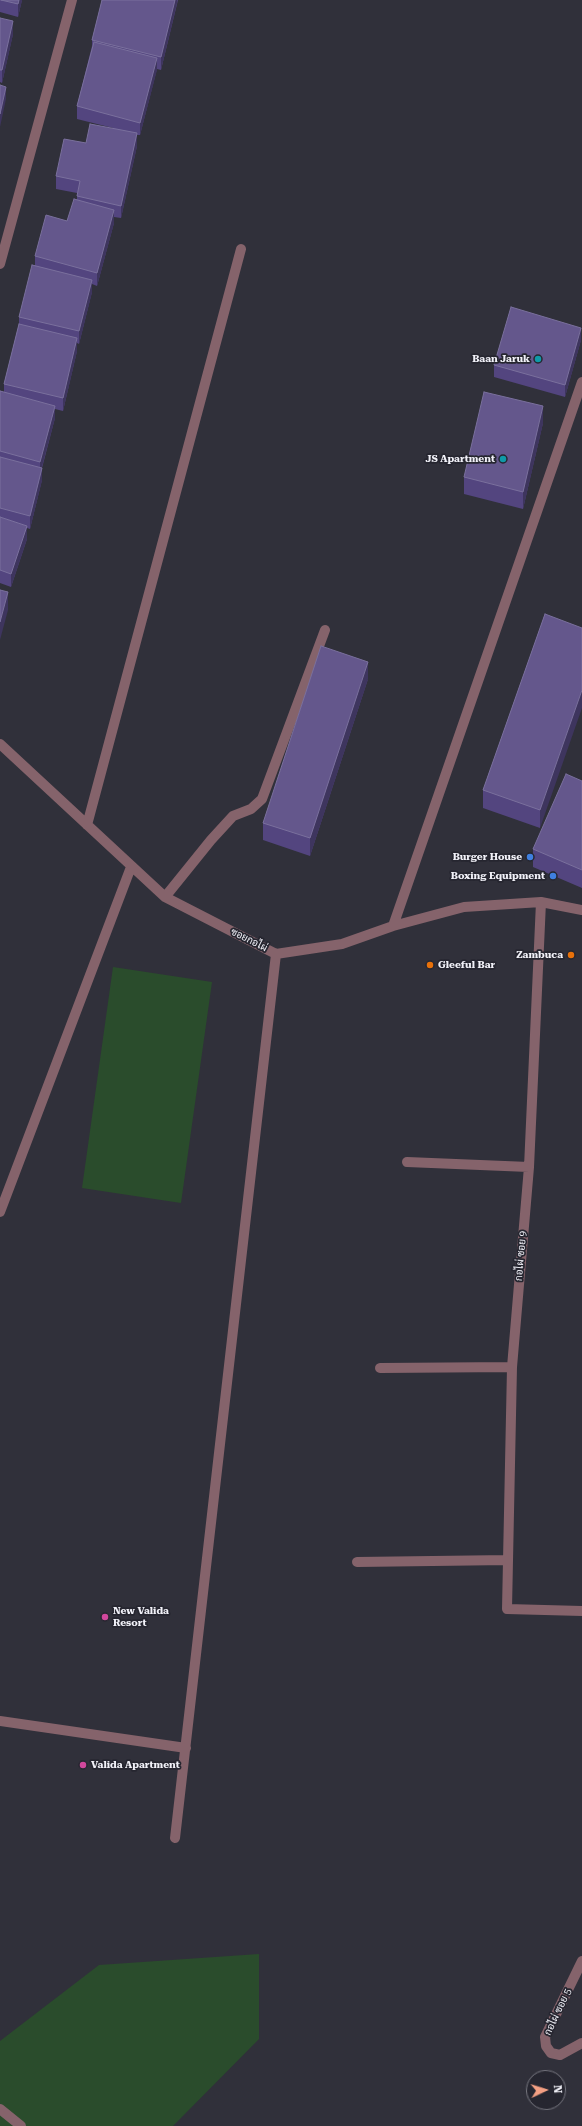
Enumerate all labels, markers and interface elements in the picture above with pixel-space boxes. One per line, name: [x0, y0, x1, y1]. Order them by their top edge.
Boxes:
place label: Baan Jaruk: [472, 353, 530, 365]
marker: Baan Jaruk: [533, 354, 543, 364]
place label: JS Apartment: [425, 453, 495, 465]
marker: JS Apartment: [498, 454, 508, 464]
place label: Burger House: [453, 851, 522, 863]
marker: Burger House: [525, 852, 535, 862]
place label: Boxing Equipment: [451, 870, 545, 882]
marker: Boxing Equipment: [548, 871, 558, 881]
street label: ซอยกอไผ่: [229, 926, 269, 954]
place label: Zambuca: [516, 949, 563, 961]
marker: Zambuca: [566, 950, 576, 960]
place label: Gleeful Bar: [438, 959, 495, 971]
marker: Gleeful Bar: [425, 960, 435, 970]
street label: กอไผ่ ซอย 9: [513, 1230, 529, 1282]
place label: New Valida Resort: [113, 1605, 169, 1628]
marker: New Valida Resort: [100, 1612, 110, 1622]
place label: Valida Apartment: [91, 1759, 180, 1771]
marker: Valida Apartment: [78, 1760, 88, 1770]
street label: กอไผ่ ซอย 5: [542, 1987, 574, 2037]
north arrow: [526, 2070, 566, 2110]
text: N: [551, 2085, 564, 2094]

